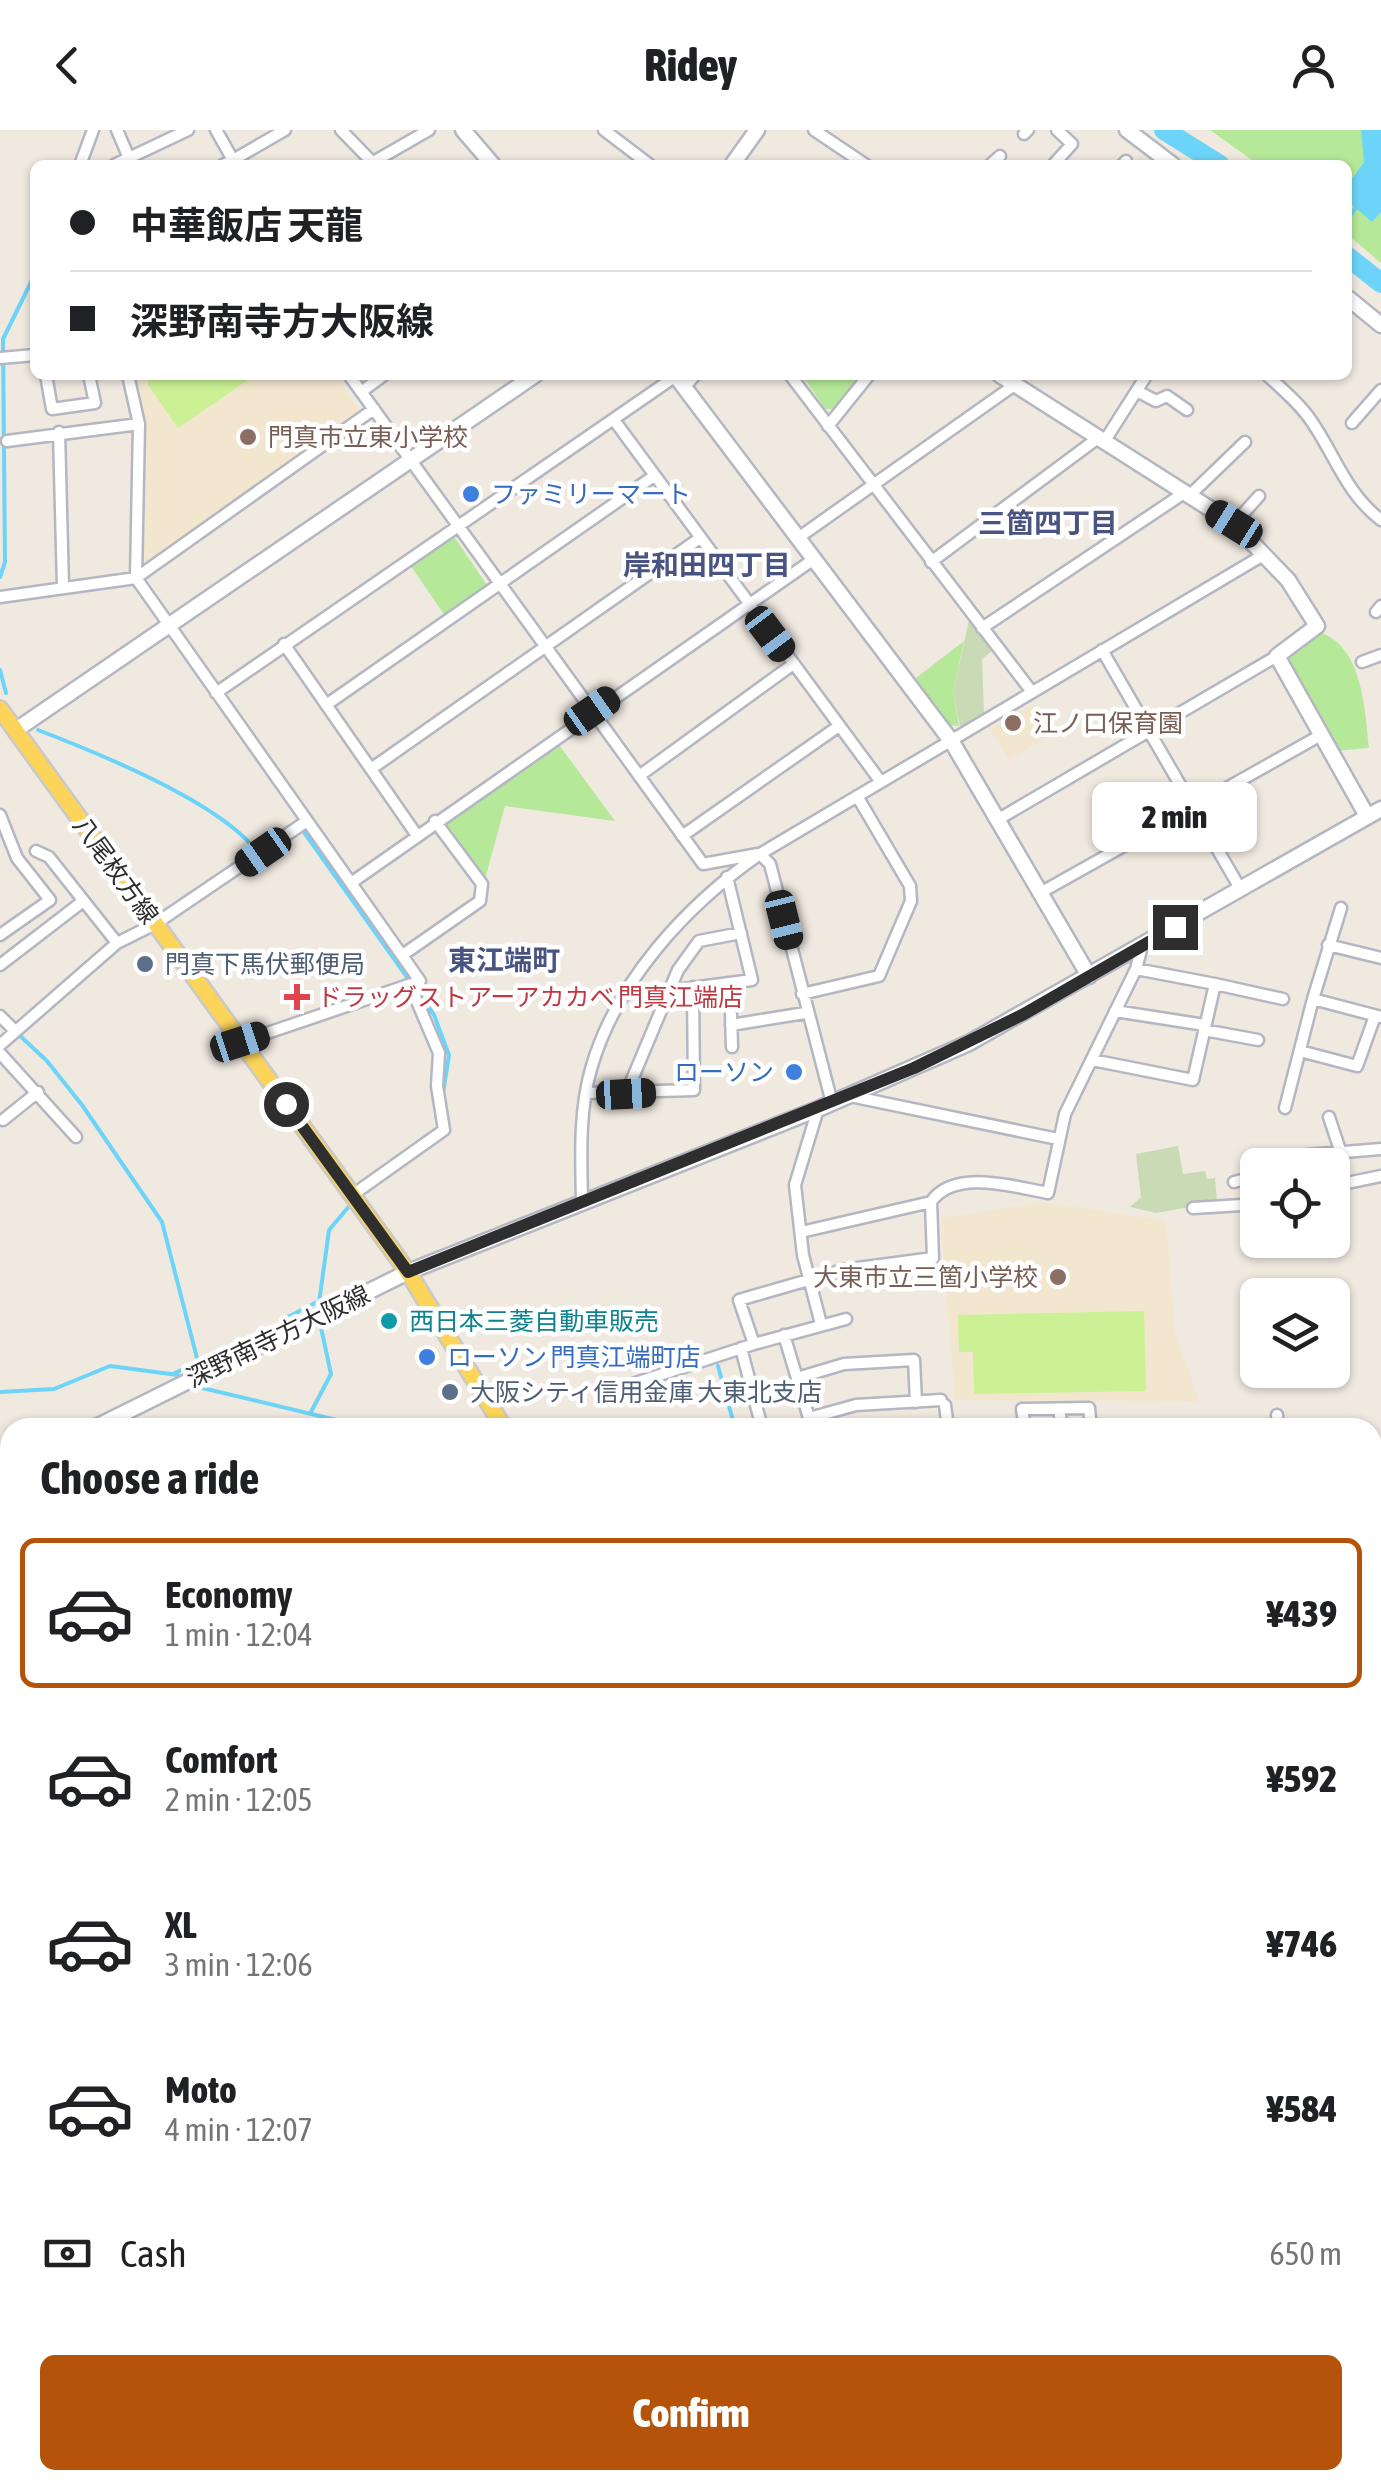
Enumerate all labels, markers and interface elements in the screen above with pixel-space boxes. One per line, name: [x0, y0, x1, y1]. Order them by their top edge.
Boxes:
icon: back: [40, 38, 95, 93]
icon: person: [1286, 38, 1341, 93]
text: Ridey: [644, 39, 737, 91]
text: 中華飯店 天龍: [130, 204, 363, 247]
text: 深野南寺方大阪線: [130, 300, 434, 343]
place label: 門真市立東小学校: [268, 423, 468, 451]
marker: 門真市立東小学校: [237, 426, 259, 448]
place label: ファミリーマート: [491, 480, 691, 508]
marker: ファミリーマート: [460, 483, 482, 505]
car: [1201, 495, 1267, 553]
district label: 三箇四丁目: [978, 507, 1118, 539]
district label: 岸和田四丁目: [623, 549, 791, 581]
car: [740, 601, 800, 667]
car: [559, 682, 625, 740]
place label: 江ノ口保育園: [1033, 709, 1183, 737]
marker: 江ノ口保育園: [1002, 712, 1024, 734]
callout: 2 min: [1092, 782, 1258, 852]
text: 2 min: [1142, 798, 1207, 835]
street label: 八尾枚方線: [68, 811, 164, 929]
car: [230, 823, 296, 881]
car: [762, 887, 806, 953]
route end: [1153, 905, 1198, 950]
district label: 東江端町: [448, 944, 560, 976]
place label: 門真下馬伏郵便局: [165, 950, 365, 978]
marker: 門真下馬伏郵便局: [134, 953, 156, 975]
place label: ドラッグストアーアカカベ 門真江端店: [317, 983, 743, 1011]
marker: ドラッグストアーアカカベ 門真江端店: [286, 986, 308, 1008]
car: [207, 1018, 273, 1066]
place label: ローソン: [674, 1058, 774, 1086]
marker: ローソン: [783, 1061, 805, 1083]
car: [595, 1077, 657, 1111]
route start: [264, 1082, 309, 1127]
map controls: [1240, 1148, 1350, 1388]
button: locate: [1240, 1148, 1350, 1258]
place label: 大東市立三箇小学校: [813, 1263, 1038, 1291]
marker: 大東市立三箇小学校: [1047, 1266, 1069, 1288]
button: layers: [1240, 1278, 1350, 1388]
street label: 深野南寺方大阪線: [182, 1280, 374, 1392]
place label: 西日本三菱自動車販売: [409, 1307, 659, 1335]
marker: 西日本三菱自動車販売: [378, 1310, 400, 1332]
place label: ローソン 門真江端町店: [447, 1343, 700, 1371]
marker: ローソン 門真江端町店: [416, 1346, 438, 1368]
place label: 大阪シティ信用金庫 大東北支店: [470, 1378, 822, 1406]
marker: 大阪シティ信用金庫 大東北支店: [439, 1381, 461, 1403]
text: Choose a ride: [40, 1452, 259, 1504]
icon: car: [45, 1568, 135, 1658]
text: Economy: [165, 1573, 292, 1616]
text: ¥439: [1267, 1592, 1337, 1635]
text: 1 min · 12:04: [165, 1616, 312, 1653]
icon: car: [45, 1733, 135, 1823]
text: Comfort: [165, 1738, 277, 1781]
text: ¥592: [1267, 1757, 1337, 1800]
text: 2 min · 12:05: [165, 1781, 312, 1818]
icon: car: [45, 1898, 135, 1988]
text: XL: [165, 1903, 197, 1946]
text: ¥746: [1267, 1922, 1337, 1965]
text: 3 min · 12:06: [165, 1946, 312, 1983]
icon: car: [45, 2063, 135, 2153]
text: Moto: [165, 2068, 237, 2111]
text: ¥584: [1267, 2087, 1337, 2130]
text: 4 min · 12:07: [165, 2111, 312, 2148]
icon: cash: [40, 2226, 95, 2281]
text: Cash: [120, 2232, 187, 2275]
text: 650 m: [1269, 2235, 1342, 2272]
button: Confirm: [40, 2355, 1342, 2470]

